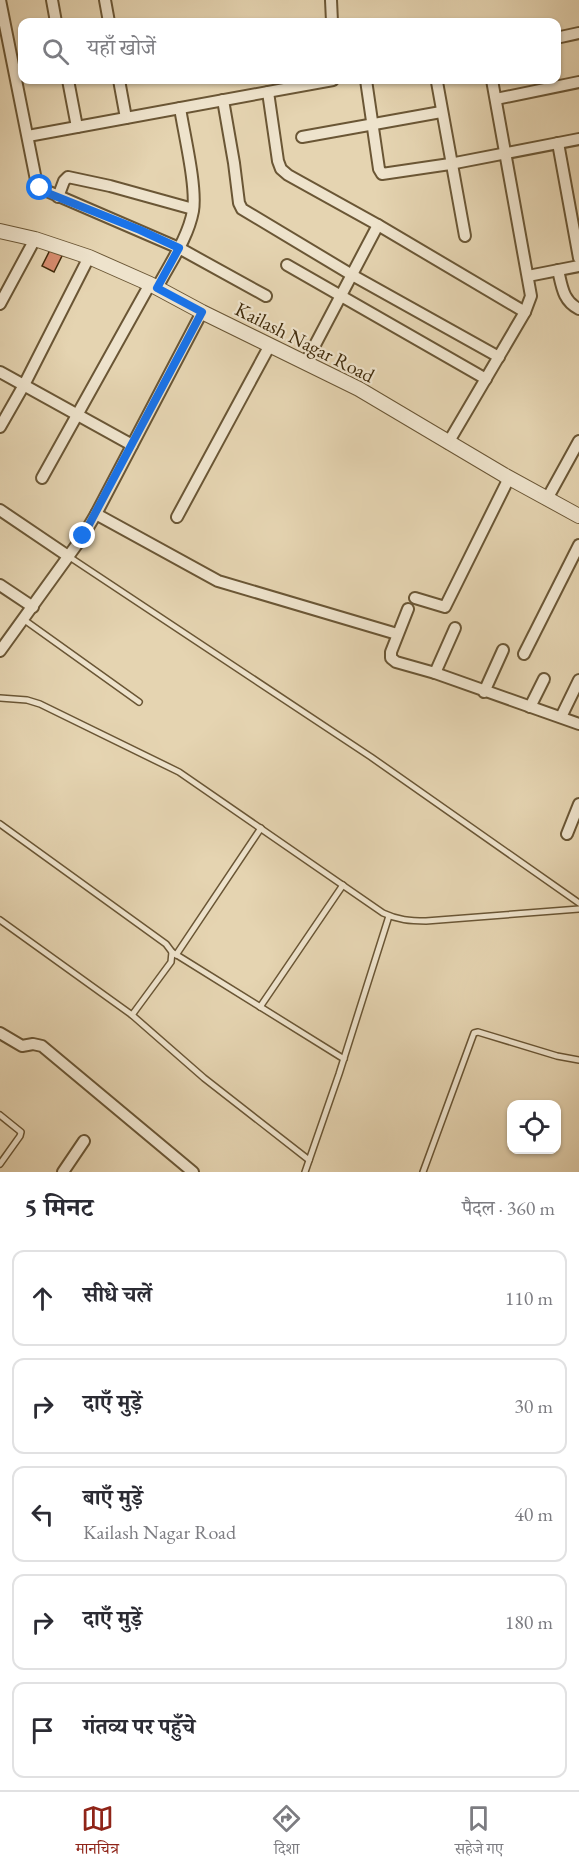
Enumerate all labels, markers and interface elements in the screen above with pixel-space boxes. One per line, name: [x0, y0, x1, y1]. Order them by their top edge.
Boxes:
search box: [18, 18, 561, 84]
text: यहाँ खोजें: [87, 33, 156, 62]
icon: search: [39, 35, 72, 68]
route start: [26, 174, 52, 200]
street label: Kailash Nagar Road: [231, 296, 380, 389]
route end: [69, 522, 95, 548]
map controls: [507, 1100, 561, 1154]
button: locate: [507, 1100, 561, 1154]
text: 5 मिनट: [24, 1190, 93, 1224]
text: पैदल · 360 m: [462, 1195, 555, 1221]
text: सीधे चलें: [83, 1280, 152, 1309]
icon: ahead: [26, 1282, 59, 1315]
text: 110 m: [505, 1285, 553, 1311]
text: दाएँ मुड़ें: [83, 1388, 142, 1417]
icon: right: [26, 1390, 59, 1423]
text: 30 m: [514, 1393, 553, 1419]
text: बाएँ मुड़ें: [83, 1483, 143, 1512]
icon: left: [26, 1498, 59, 1531]
text: 40 m: [514, 1501, 553, 1527]
text: Kailash Nagar Road: [83, 1519, 236, 1545]
text: दाएँ मुड़ें: [83, 1604, 142, 1633]
icon: right: [26, 1606, 59, 1639]
text: 180 m: [505, 1609, 553, 1635]
text: गंतव्य पर पहुँचे: [83, 1712, 195, 1741]
icon: arrive: [26, 1714, 59, 1747]
tab: मानचित्र: [76, 1802, 119, 1864]
tab: दिशा: [270, 1802, 303, 1864]
tab: सहेजे गए: [455, 1802, 503, 1864]

